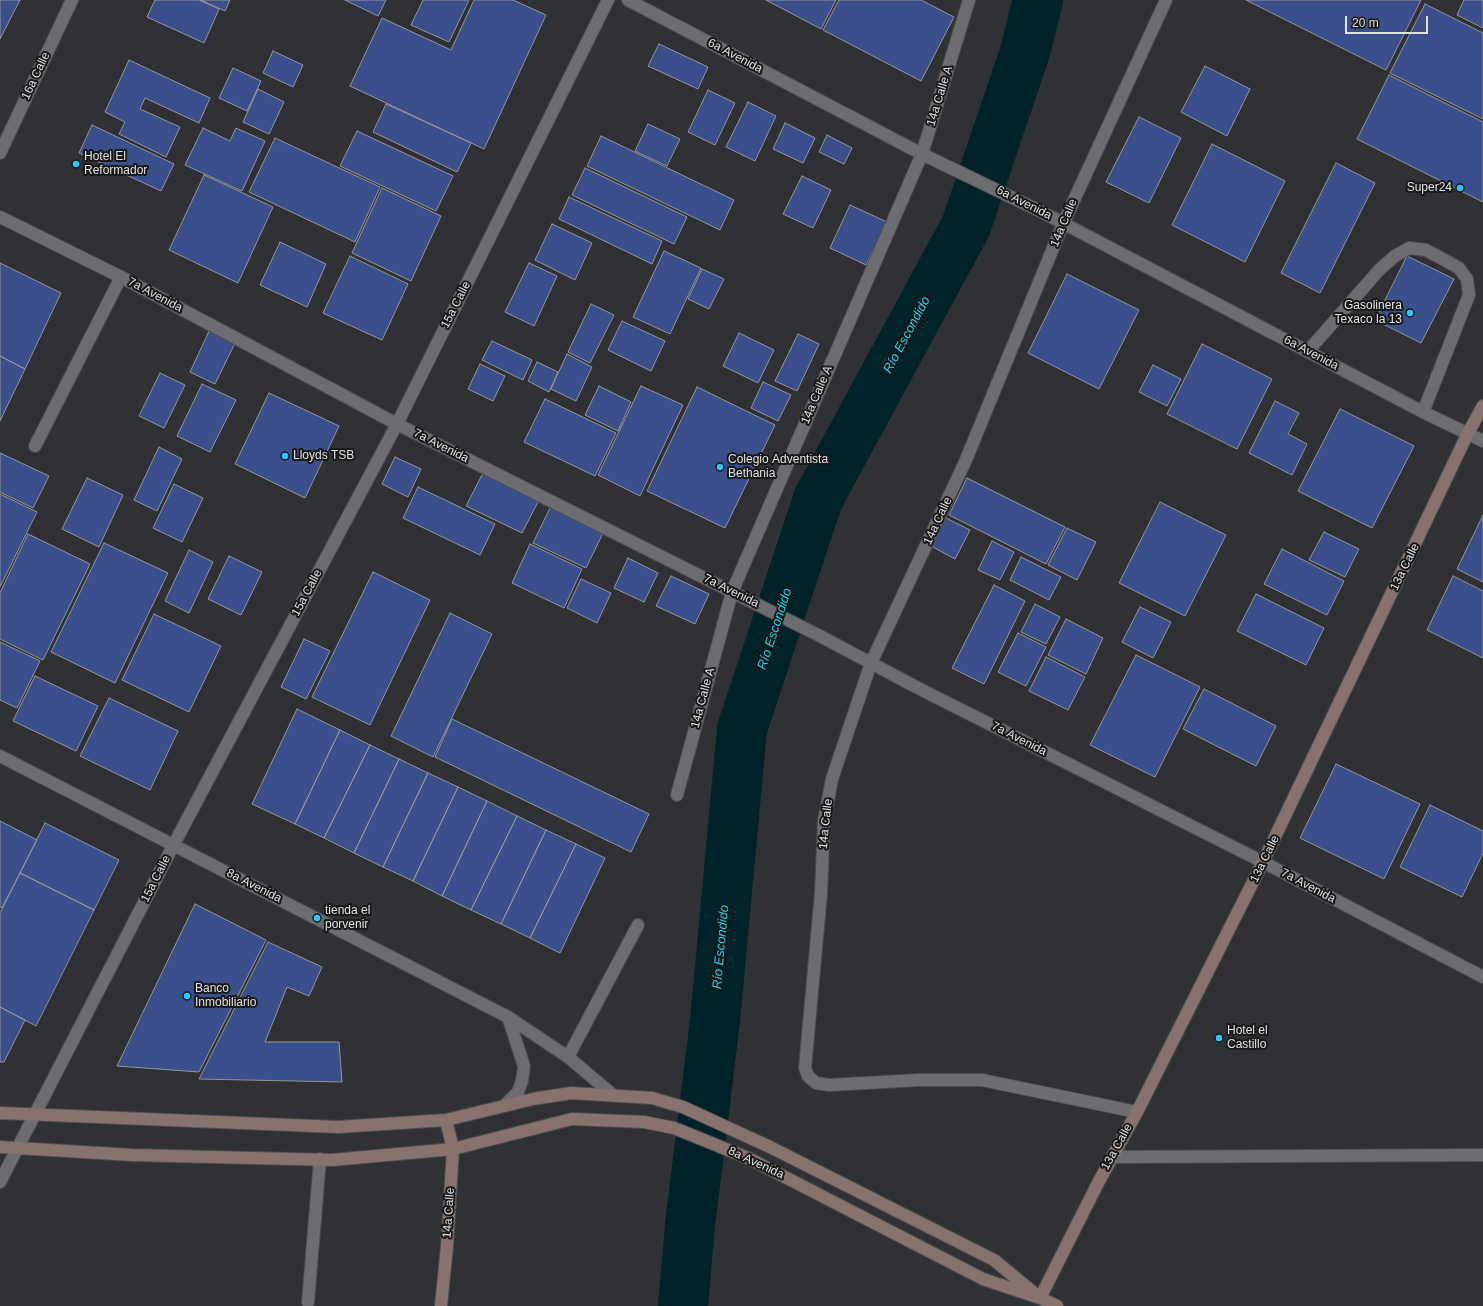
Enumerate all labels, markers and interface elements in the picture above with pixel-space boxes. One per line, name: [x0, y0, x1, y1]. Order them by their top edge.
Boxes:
scale bar: [1347, 8, 1430, 34]
text: 20 m: [1352, 16, 1379, 30]
street label: 6a Avenida: [705, 36, 765, 76]
street label: 16a Calle: [19, 50, 53, 102]
street label: 14a Calle A: [924, 64, 956, 128]
place label: Hotel El Reformador: [84, 150, 147, 178]
marker: Hotel El Reformador: [71, 159, 81, 169]
place label: Super24: [1407, 181, 1452, 195]
street label: 6a Avenida: [994, 183, 1054, 223]
marker: Super24: [1455, 183, 1465, 193]
street label: 14a Calle: [1047, 197, 1081, 249]
street label: 7a Avenida: [125, 275, 185, 315]
street label: 15a Calle: [438, 279, 474, 331]
water label: Río Escondido: [880, 294, 934, 376]
place label: Gasolinera Texaco la 13: [1335, 299, 1402, 327]
marker: Gasolinera Texaco la 13: [1405, 308, 1415, 318]
street label: 6a Avenida: [1281, 333, 1341, 373]
street label: 14a Calle A: [798, 364, 836, 426]
street label: 7a Avenida: [411, 426, 471, 466]
place label: Lloyds TSB: [293, 449, 354, 463]
marker: Lloyds TSB: [280, 451, 290, 461]
place label: Colegio Adventista Bethania: [728, 453, 828, 481]
marker: Colegio Adventista Bethania: [715, 462, 725, 472]
street label: 14a Calle: [921, 495, 955, 547]
street label: 13a Calle: [1387, 541, 1423, 593]
street label: 15a Calle: [289, 567, 325, 619]
street label: 7a Avenida: [701, 571, 761, 611]
water label: Río Escondido: [755, 586, 795, 672]
street label: 14a Calle A: [688, 666, 718, 730]
street label: 7a Avenida: [989, 719, 1049, 759]
street label: 14a Calle: [816, 798, 836, 850]
street label: 13a Calle: [1247, 833, 1283, 885]
street label: 15a Calle: [138, 853, 174, 905]
street label: 8a Avenida: [224, 866, 284, 906]
street label: 7a Avenida: [1278, 866, 1338, 906]
place label: tienda el porvenir: [325, 904, 370, 932]
water label: Río Escondido: [710, 904, 732, 990]
marker: tienda el porvenir: [312, 913, 322, 923]
place label: Banco Inmobiliario: [195, 982, 256, 1010]
marker: Banco Inmobiliario: [182, 991, 192, 1001]
place label: Hotel el Castillo: [1227, 1024, 1268, 1052]
marker: Hotel el Castillo: [1214, 1033, 1224, 1043]
street label: 13a Calle: [1098, 1121, 1136, 1173]
street label: 8a Avenida: [726, 1144, 786, 1182]
street label: 14a Calle: [440, 1187, 458, 1239]

